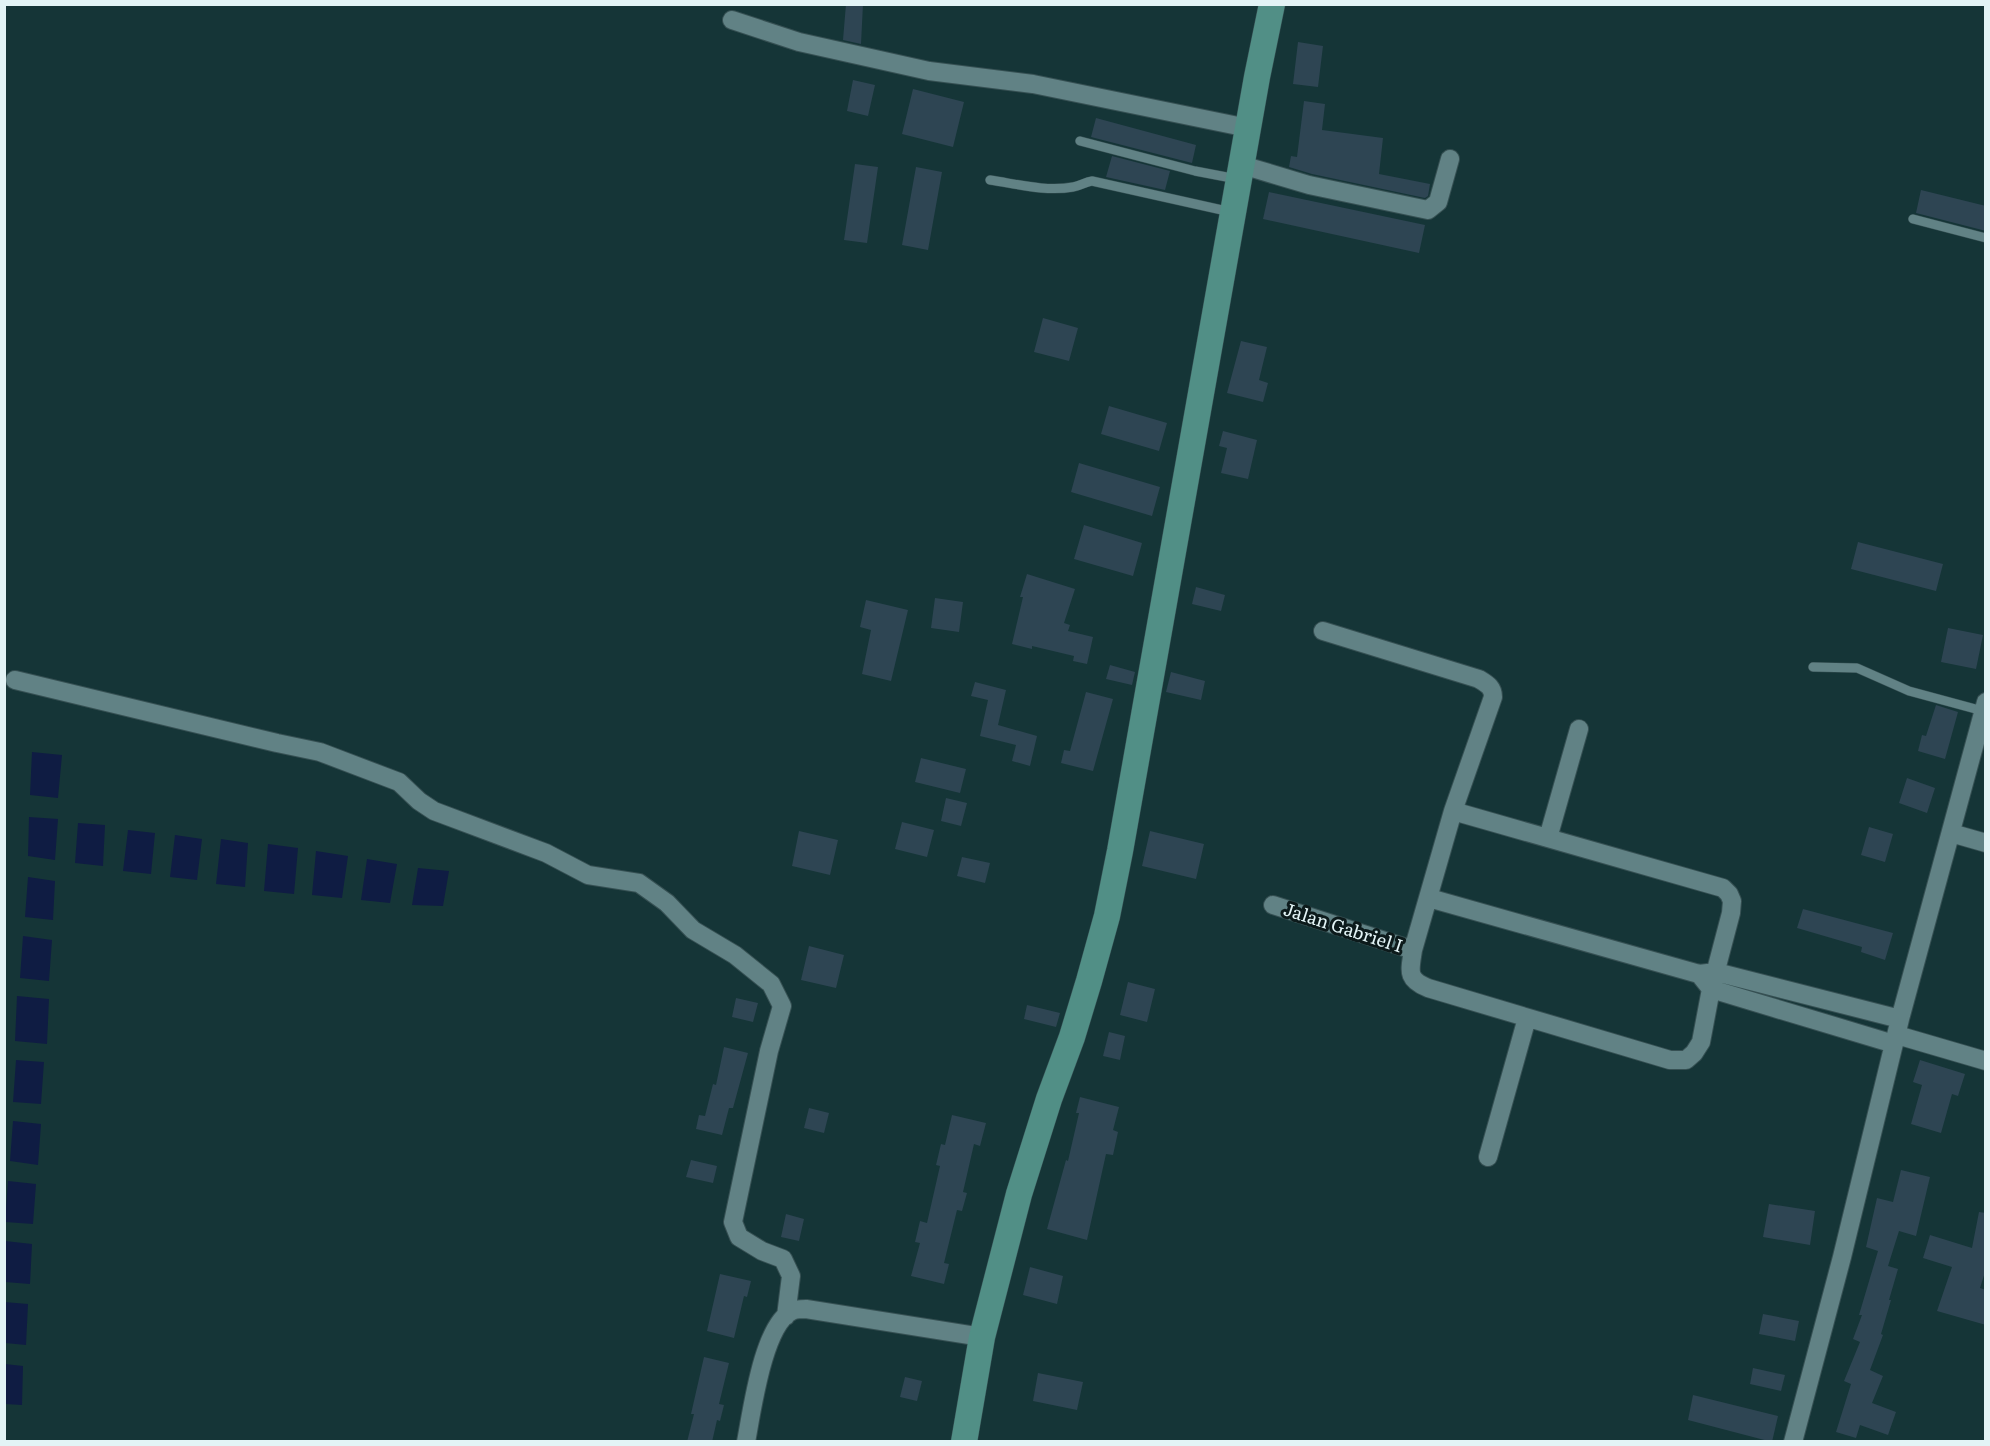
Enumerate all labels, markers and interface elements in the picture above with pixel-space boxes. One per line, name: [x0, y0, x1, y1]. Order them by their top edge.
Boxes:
street label: Jalan Gabriel I: [1280, 895, 1407, 959]

